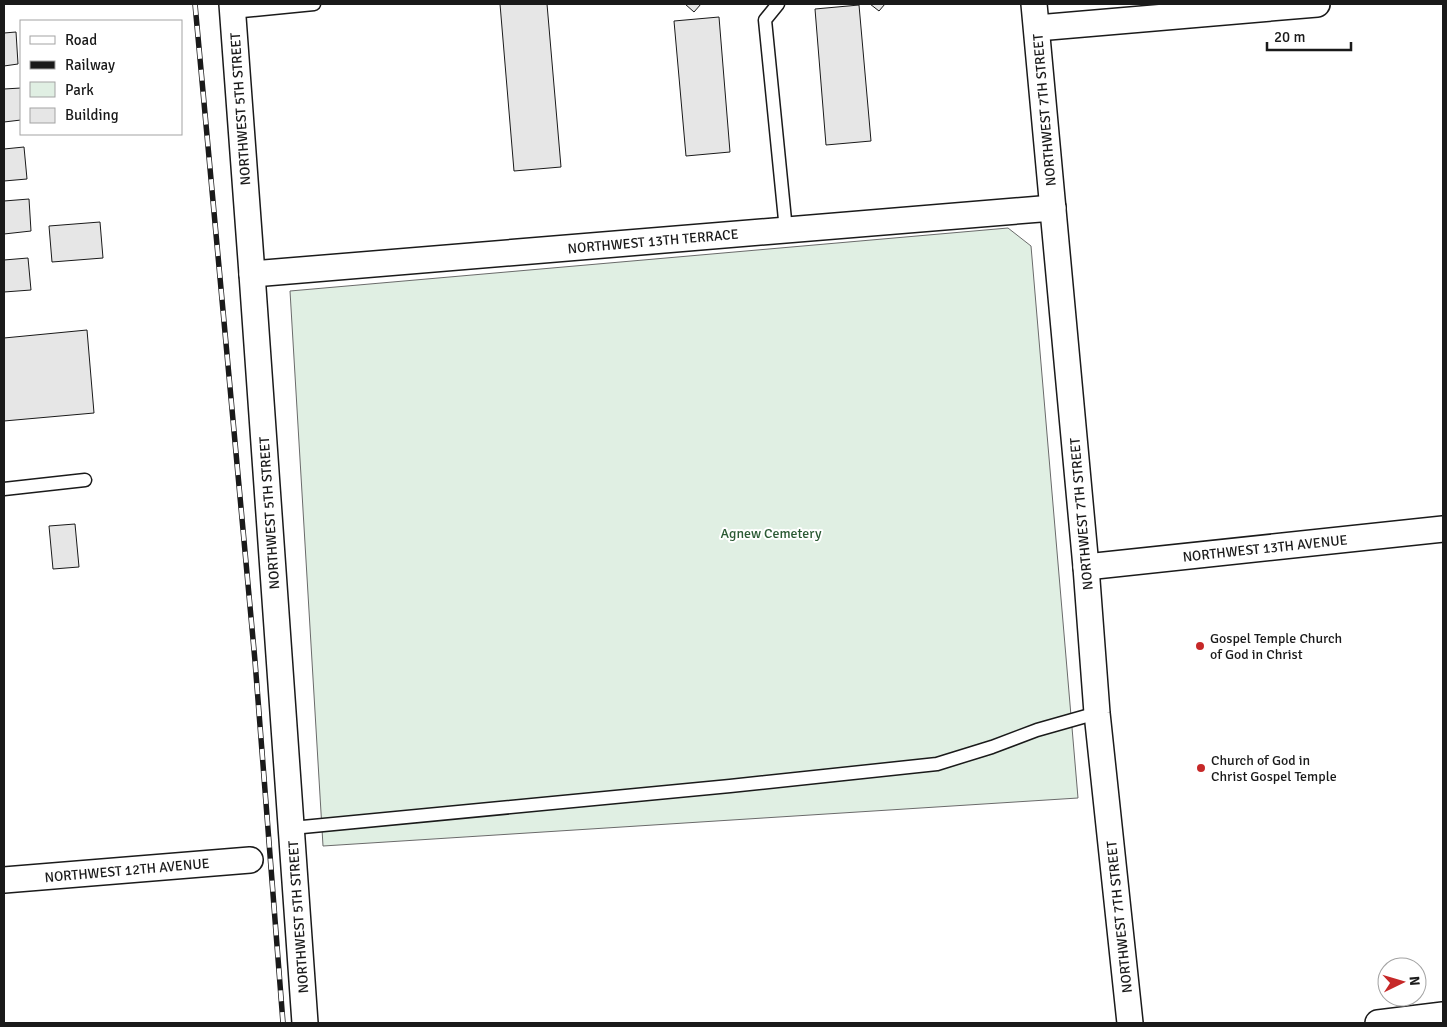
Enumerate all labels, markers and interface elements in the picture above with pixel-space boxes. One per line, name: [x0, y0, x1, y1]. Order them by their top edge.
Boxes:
legend: [20, 20, 182, 135]
scale bar: [1267, 20, 1351, 52]
text: 20 m: [1274, 28, 1305, 46]
text: Road: [65, 31, 97, 49]
street label: NORTHWEST 5TH STREET: [227, 32, 254, 186]
street label: NORTHWEST 7TH STREET: [1029, 33, 1060, 187]
text: Railway: [65, 56, 115, 74]
text: Park: [65, 81, 94, 99]
text: Building: [65, 106, 119, 124]
street label: NORTHWEST 13TH TERRACE: [567, 226, 739, 257]
street label: NORTHWEST 5TH STREET: [256, 436, 283, 590]
street label: NORTHWEST 7TH STREET: [1066, 437, 1097, 591]
park label: Agnew Cemetery: [721, 525, 822, 542]
street label: NORTHWEST 13TH AVENUE: [1182, 531, 1348, 566]
place label: Gospel Temple Church of God in Christ: [1210, 630, 1342, 663]
marker: Gospel Temple Church of God in Christ: [1194, 640, 1206, 652]
place label: Church of God in Christ Gospel Temple: [1211, 752, 1337, 785]
marker: Church of God in Christ Gospel Temple: [1195, 762, 1207, 774]
street label: NORTHWEST 5TH STREET: [285, 840, 312, 994]
street label: NORTHWEST 7TH STREET: [1103, 840, 1136, 994]
street label: NORTHWEST 12TH AVENUE: [44, 855, 210, 886]
north arrow: [1377, 957, 1427, 1007]
text: N: [1406, 975, 1423, 987]

